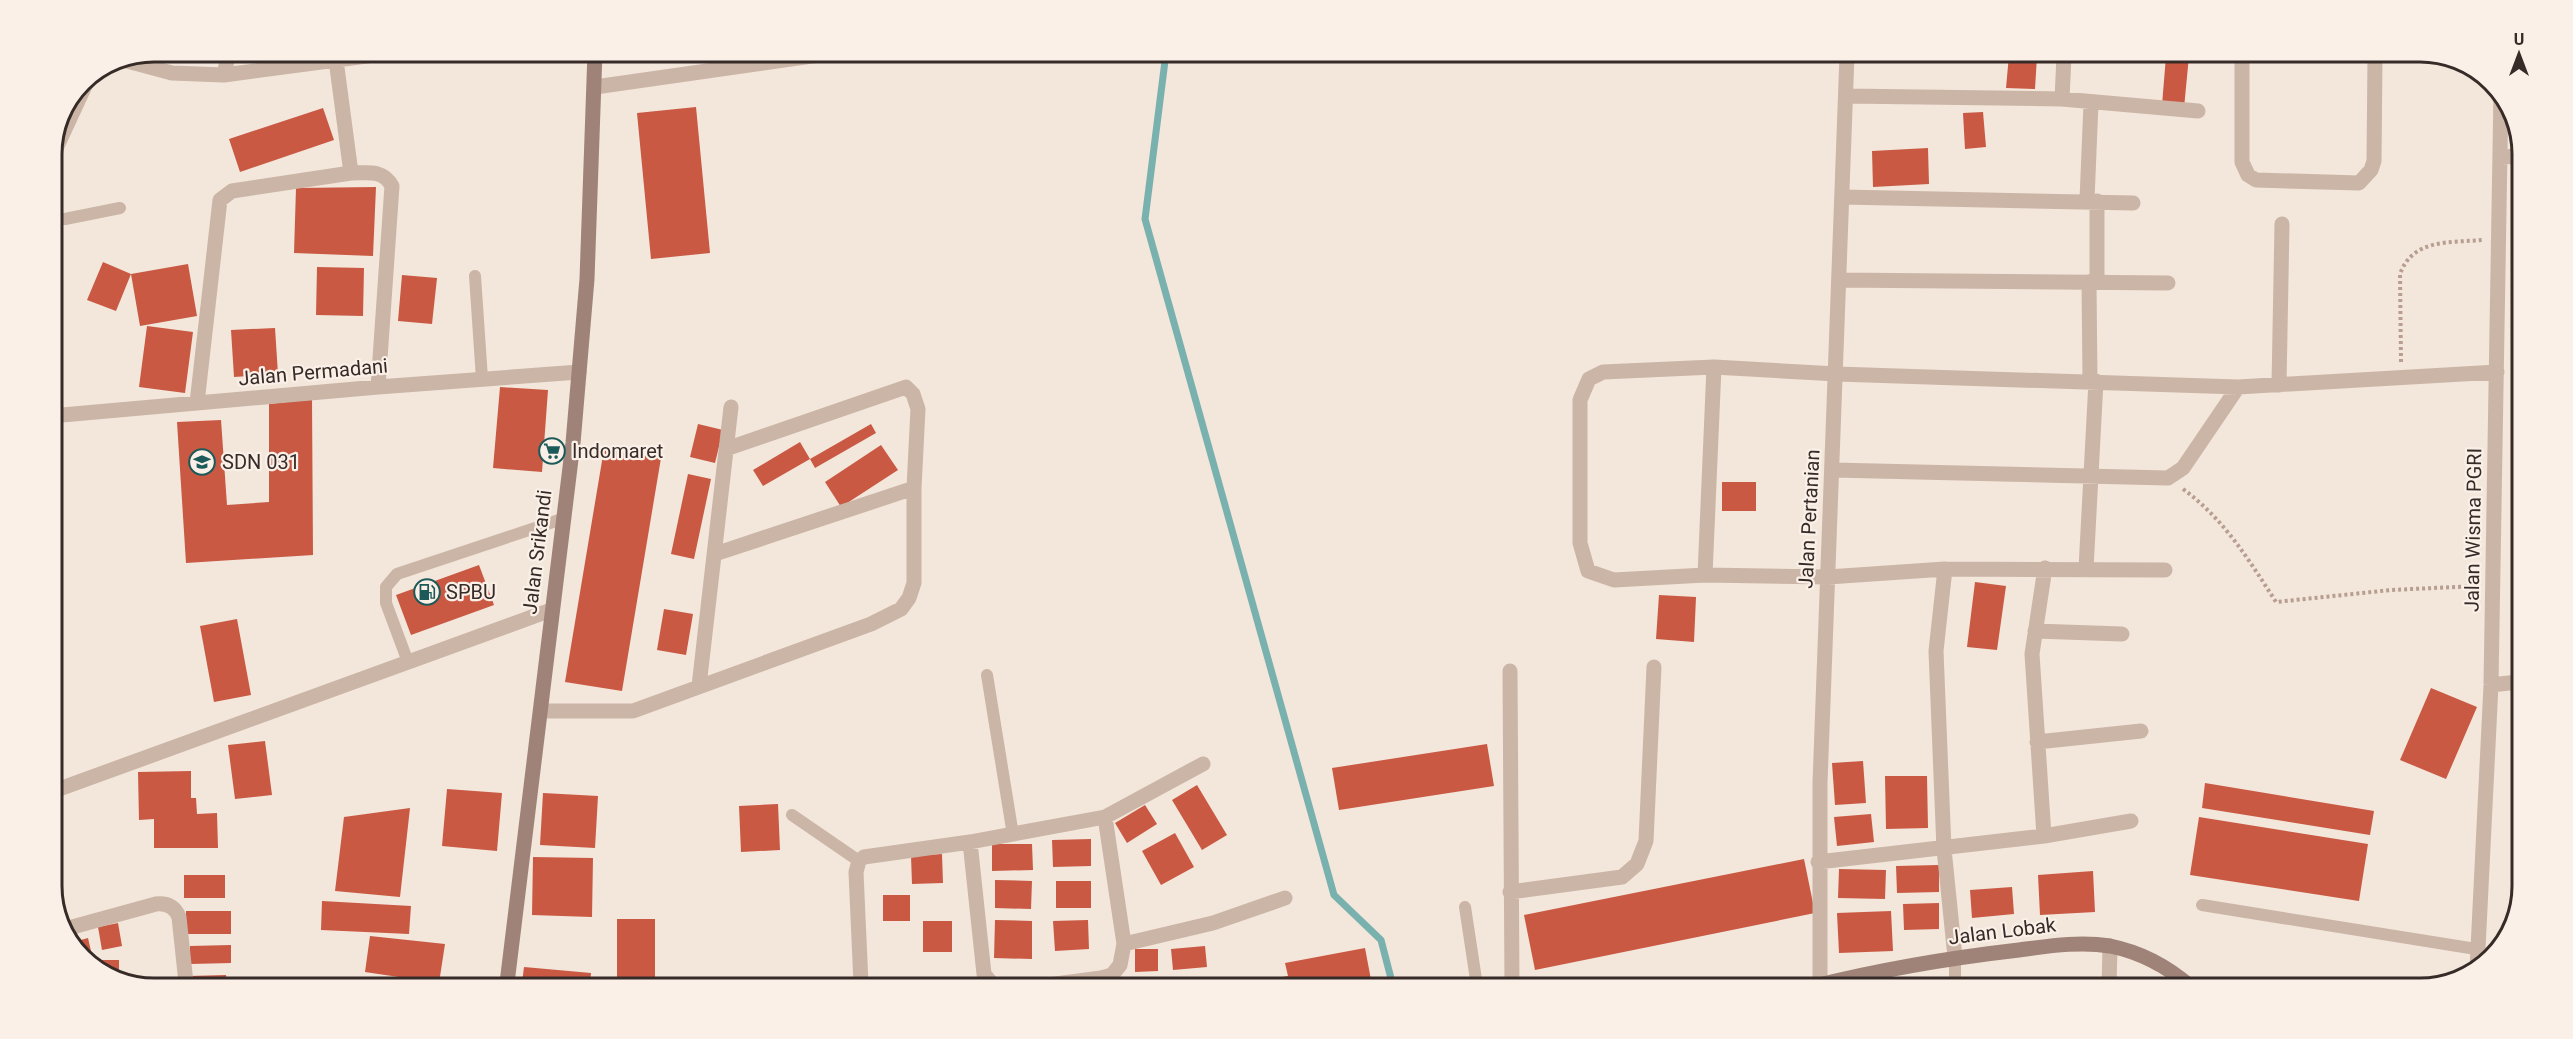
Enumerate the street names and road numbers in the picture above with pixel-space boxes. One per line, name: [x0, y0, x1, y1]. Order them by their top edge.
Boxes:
street label: Jalan Permadani: [237, 354, 389, 390]
street label: Jalan Wisma PGRI: [2460, 448, 2486, 612]
street label: Jalan Pertanian: [1793, 449, 1825, 589]
street label: Jalan Srikandi: [517, 488, 557, 616]
street label: Jalan Lobak: [1947, 912, 2058, 949]

